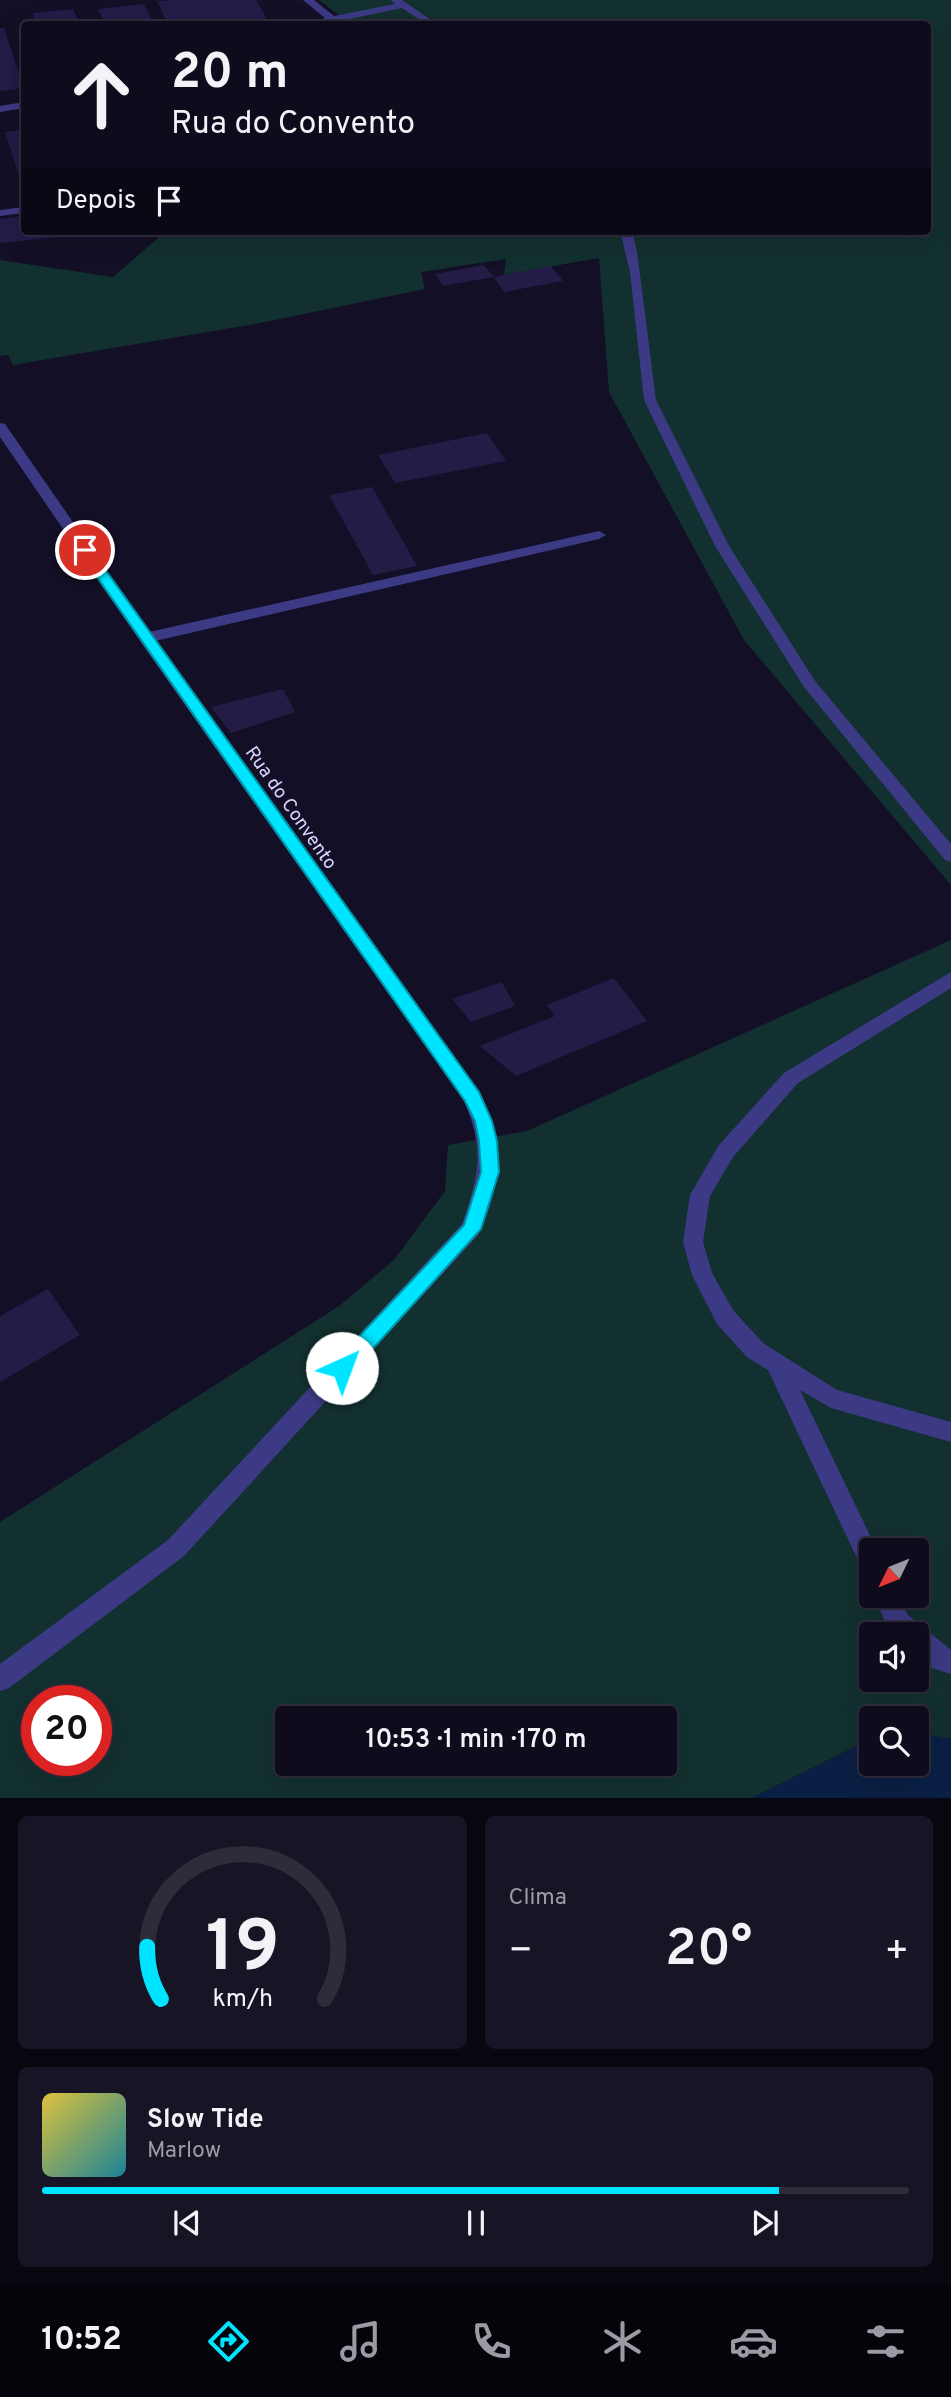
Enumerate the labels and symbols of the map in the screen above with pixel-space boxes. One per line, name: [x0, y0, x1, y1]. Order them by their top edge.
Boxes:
pin: [55, 520, 115, 580]
street label: Rua do Convento: [239, 742, 342, 874]
position arrow: [305, 1331, 379, 1405]
north arrow: [859, 1538, 929, 1608]
speed limit sign: 20: [21, 1685, 112, 1776]

